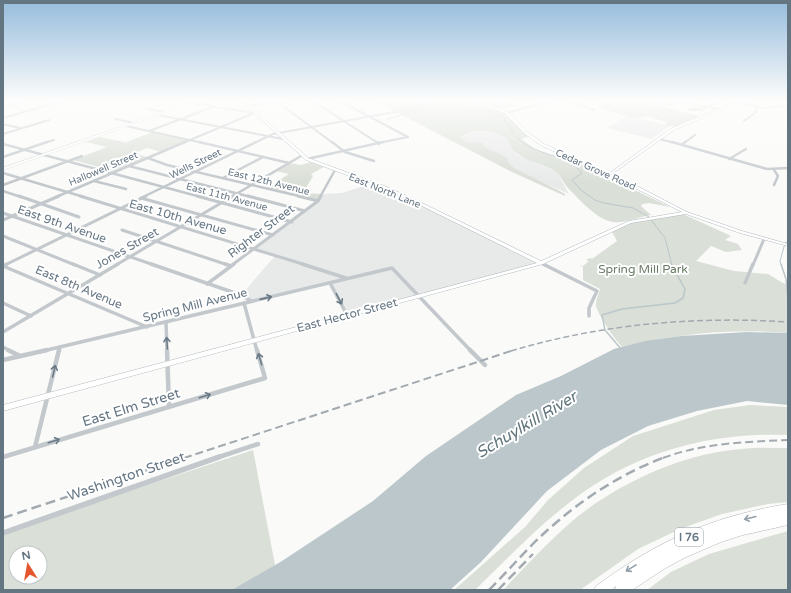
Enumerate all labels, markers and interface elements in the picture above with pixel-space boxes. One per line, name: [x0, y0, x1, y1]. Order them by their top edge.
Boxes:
street label: Wells Street: [168, 146, 224, 182]
street label: Cedar Grove Road: [554, 147, 638, 193]
street label: Hallowell Street: [67, 149, 140, 189]
street label: East 12th Avenue: [227, 166, 311, 198]
street label: East North Lane: [347, 171, 423, 211]
street label: East 11th Avenue: [185, 180, 269, 214]
street label: East 10th Avenue: [128, 196, 229, 238]
street label: Righter Street: [225, 201, 297, 261]
street label: East 9th Avenue: [16, 202, 109, 246]
street label: Jones Street: [93, 224, 161, 272]
street label: East 8th Avenue: [33, 262, 125, 312]
park label: Spring Mill Park: [598, 262, 688, 276]
street label: Spring Mill Avenue: [141, 285, 249, 325]
one-way arrow: [259, 293, 272, 301]
one-way arrow: [336, 293, 343, 305]
street label: East Hector Street: [295, 295, 399, 335]
one-way arrow: [163, 337, 171, 350]
one-way arrow: [256, 353, 263, 366]
one-way arrow: [51, 365, 59, 378]
street label: East Elm Street: [80, 384, 183, 430]
water label: Schuylkill River: [472, 386, 582, 463]
one-way arrow: [198, 392, 211, 399]
one-way arrow: [47, 437, 60, 444]
street label: Washington Street: [65, 448, 188, 505]
one-way arrow: [744, 514, 757, 522]
road number: I 76: [675, 528, 703, 546]
north arrow: [8, 545, 48, 585]
text: N: [21, 548, 32, 563]
one-way arrow: [625, 565, 637, 573]

